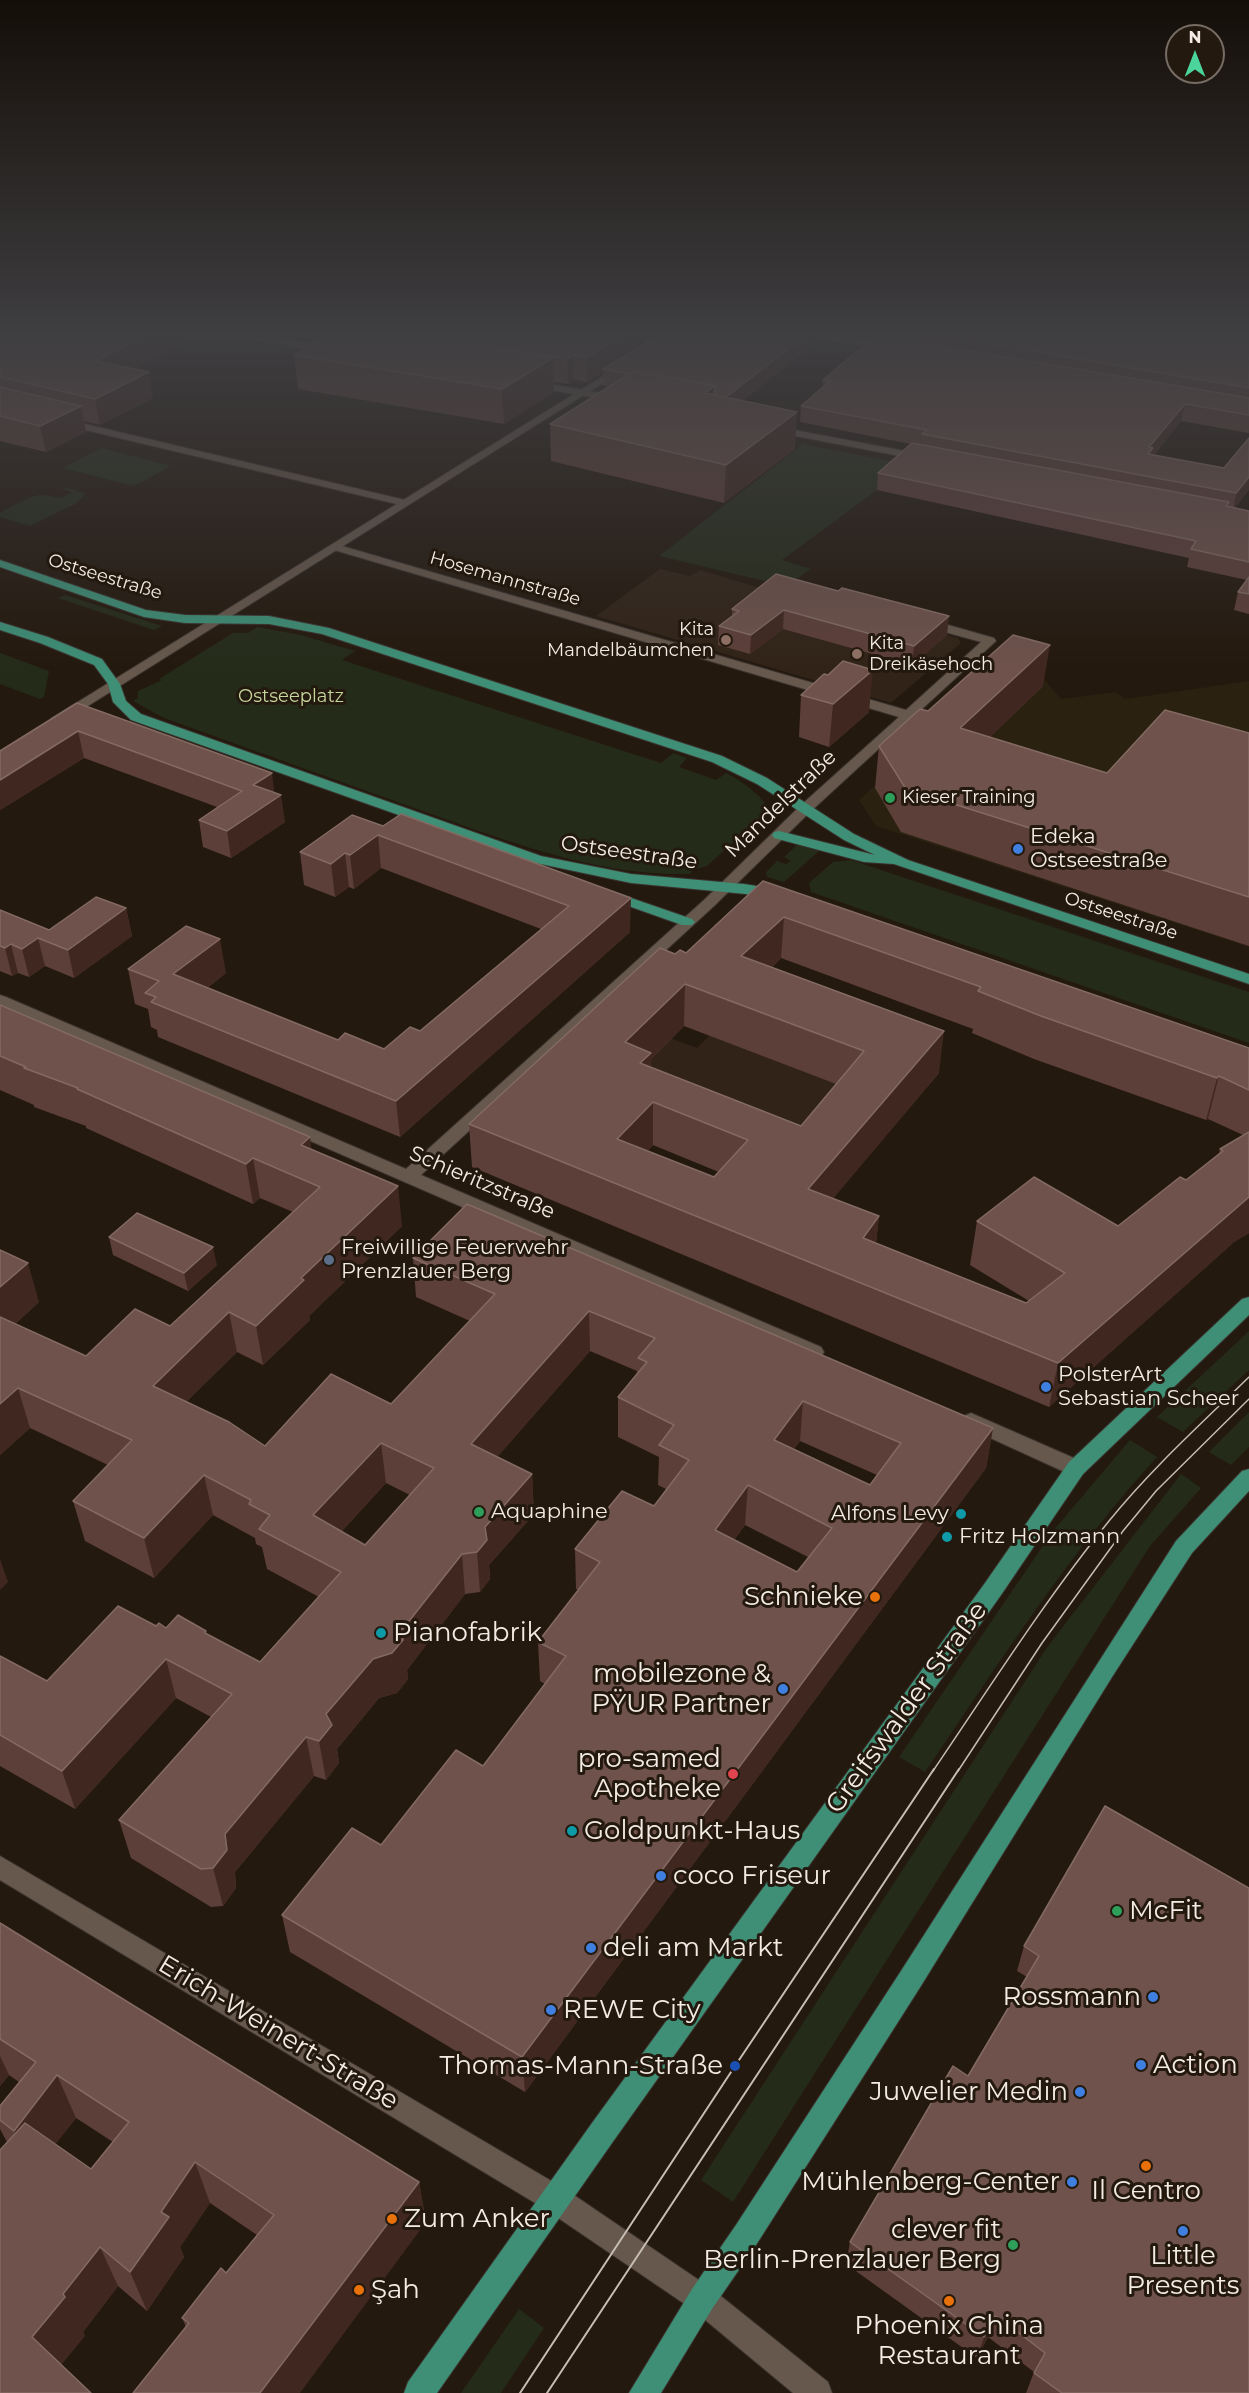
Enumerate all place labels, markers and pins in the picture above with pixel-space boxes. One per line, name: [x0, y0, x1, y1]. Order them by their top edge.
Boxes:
place label: Kita Mandelbäumchen: [547, 619, 714, 662]
marker: Kita Mandelbäumchen: [719, 633, 733, 647]
place label: Kita Dreikäsehoch: [869, 633, 993, 676]
marker: Kita Dreikäsehoch: [850, 647, 864, 661]
place label: Kieser Training: [902, 787, 1036, 809]
marker: Kieser Training: [883, 791, 897, 805]
place label: Edeka Ostseestraße: [1030, 824, 1167, 874]
marker: Edeka Ostseestraße: [1011, 842, 1025, 856]
place label: Freiwillige Feuerwehr Prenzlauer Berg: [341, 1235, 569, 1285]
marker: Freiwillige Feuerwehr Prenzlauer Berg: [322, 1253, 336, 1267]
place label: PolsterArt Sebastian Scheer: [1058, 1362, 1239, 1412]
marker: PolsterArt Sebastian Scheer: [1039, 1380, 1053, 1394]
place label: Aquaphine: [491, 1499, 608, 1525]
place label: Alfons Levy: [831, 1501, 949, 1527]
marker: Aquaphine: [472, 1505, 486, 1519]
marker: Alfons Levy: [954, 1507, 968, 1521]
place label: Fritz Holzmann: [959, 1524, 1120, 1550]
marker: Fritz Holzmann: [940, 1530, 954, 1544]
place label: Schnieke: [744, 1581, 863, 1613]
marker: Schnieke: [868, 1590, 882, 1604]
place label: Pianofabrik: [393, 1617, 542, 1649]
marker: Pianofabrik: [374, 1626, 388, 1640]
place label: mobilezone & PŸUR Partner: [591, 1658, 771, 1720]
marker: mobilezone & PŸUR Partner: [776, 1682, 790, 1696]
place label: pro-samed Apotheke: [578, 1743, 721, 1804]
marker: pro-samed Apotheke: [726, 1767, 740, 1781]
place label: Goldpunkt-Haus: [584, 1815, 800, 1847]
marker: Goldpunkt-Haus: [565, 1824, 579, 1838]
place label: coco Friseur: [673, 1860, 831, 1892]
marker: coco Friseur: [654, 1869, 668, 1883]
place label: McFit: [1129, 1895, 1202, 1927]
marker: McFit: [1110, 1904, 1124, 1918]
place label: deli am Markt: [603, 1932, 783, 1964]
marker: deli am Markt: [584, 1941, 598, 1955]
place label: Rossmann: [1002, 1981, 1141, 2013]
marker: Rossmann: [1146, 1990, 1160, 2004]
place label: REWE City: [563, 1994, 701, 2026]
marker: REWE City: [544, 2003, 558, 2017]
place label: Action: [1153, 2049, 1238, 2081]
place label: Thomas-Mann-Straße: [440, 2050, 723, 2082]
marker: Action: [1134, 2058, 1148, 2072]
marker: Thomas-Mann-Straße: [728, 2059, 742, 2073]
place label: Juwelier Medin: [870, 2076, 1068, 2108]
marker: Juwelier Medin: [1073, 2085, 1087, 2099]
marker: Il Centro: [1139, 2159, 1153, 2173]
place label: Mühlenberg-Center: [801, 2166, 1060, 2198]
marker: Mühlenberg-Center: [1065, 2175, 1079, 2189]
place label: Il Centro: [1091, 2175, 1201, 2207]
place label: Zum Anker: [404, 2203, 550, 2235]
marker: Zum Anker: [385, 2212, 399, 2226]
place label: clever fit Berlin-Prenzlauer Berg: [703, 2214, 1001, 2276]
marker: Little Presents: [1176, 2224, 1190, 2238]
marker: clever fit Berlin-Prenzlauer Berg: [1006, 2238, 1020, 2252]
place label: Little Presents: [1126, 2240, 1240, 2302]
place label: Şah: [371, 2274, 420, 2306]
marker: Şah: [352, 2283, 366, 2297]
marker: Phoenix China Restaurant: [942, 2294, 956, 2308]
place label: Phoenix China Restaurant: [854, 2310, 1044, 2372]

